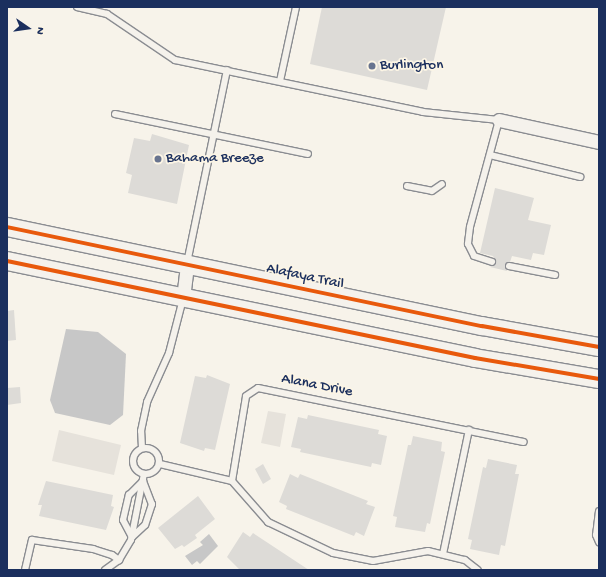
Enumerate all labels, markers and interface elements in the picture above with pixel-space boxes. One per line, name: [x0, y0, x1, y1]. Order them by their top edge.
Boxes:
north arrow: [8, 8, 48, 48]
text: N: [33, 26, 46, 36]
place label: Burlington: [380, 57, 443, 75]
marker: Burlington: [367, 61, 377, 71]
place label: Bahama Breeze: [166, 150, 264, 168]
marker: Bahama Breeze: [153, 154, 163, 164]
street label: Alafaya Trail: [265, 260, 345, 294]
street label: Alana Drive: [280, 370, 354, 402]

